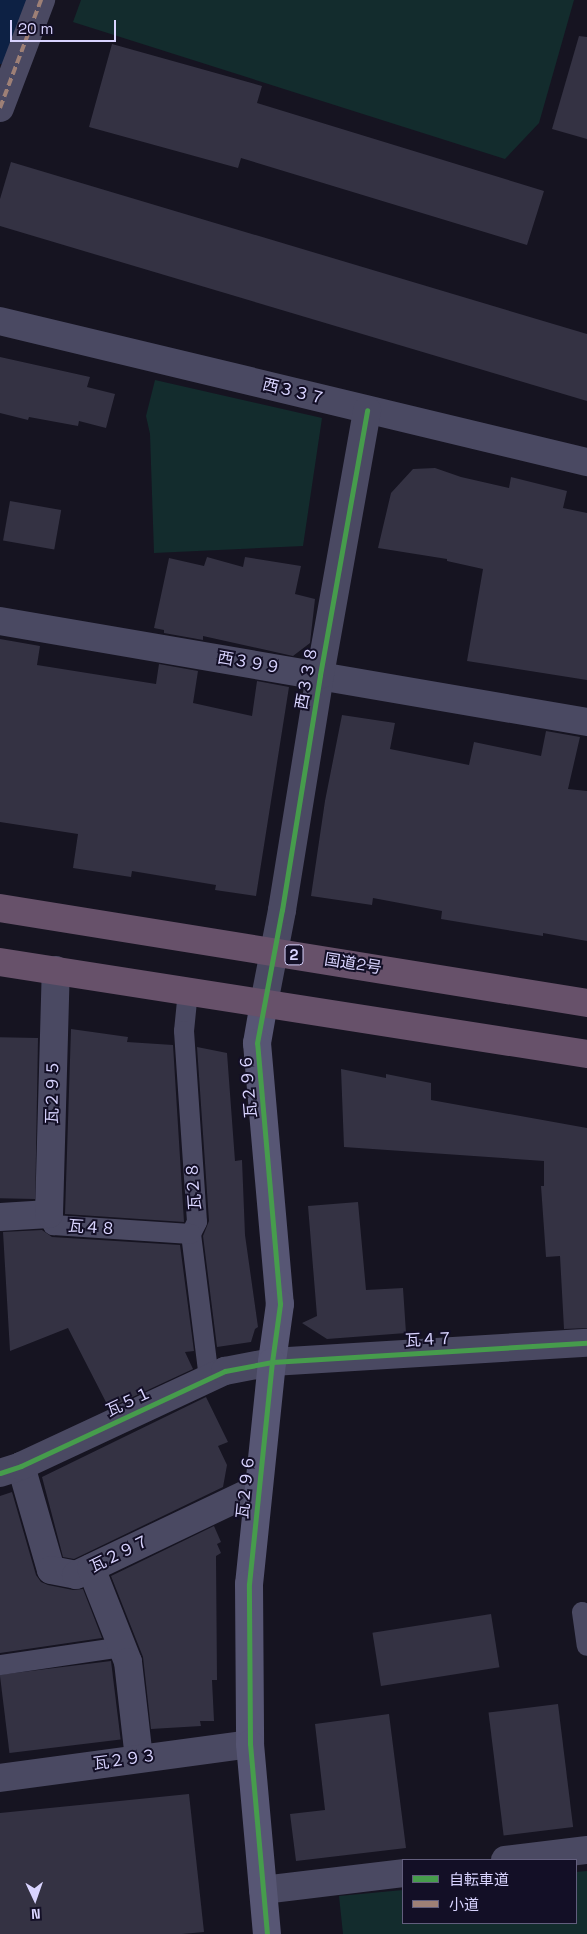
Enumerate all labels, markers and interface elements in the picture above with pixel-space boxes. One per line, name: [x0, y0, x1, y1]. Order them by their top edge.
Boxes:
scale bar: [12, 10, 119, 42]
text: 20 m: [18, 19, 53, 38]
street label: 西３３７: [261, 375, 327, 409]
street label: 西３３８: [292, 645, 322, 711]
street label: 西３９９: [216, 648, 282, 678]
road number: 2: [284, 942, 304, 968]
street label: 国道2号: [323, 950, 383, 978]
street label: 瓦２９６: [237, 1053, 261, 1119]
street label: 瓦２９５: [43, 1060, 63, 1124]
street label: 瓦２８: [183, 1161, 205, 1211]
street label: 瓦４８: [67, 1217, 117, 1239]
street label: 瓦４７: [405, 1329, 453, 1351]
street label: 瓦５１: [103, 1383, 155, 1421]
street label: 瓦２９６: [233, 1454, 259, 1520]
street label: 瓦２９７: [87, 1531, 153, 1577]
street label: 瓦２９３: [92, 1746, 158, 1774]
legend: [402, 1859, 577, 1924]
text: 自転車道: [449, 1870, 509, 1889]
north arrow: [10, 1874, 60, 1924]
text: 小道: [449, 1895, 479, 1914]
text: N: [31, 1905, 41, 1923]

